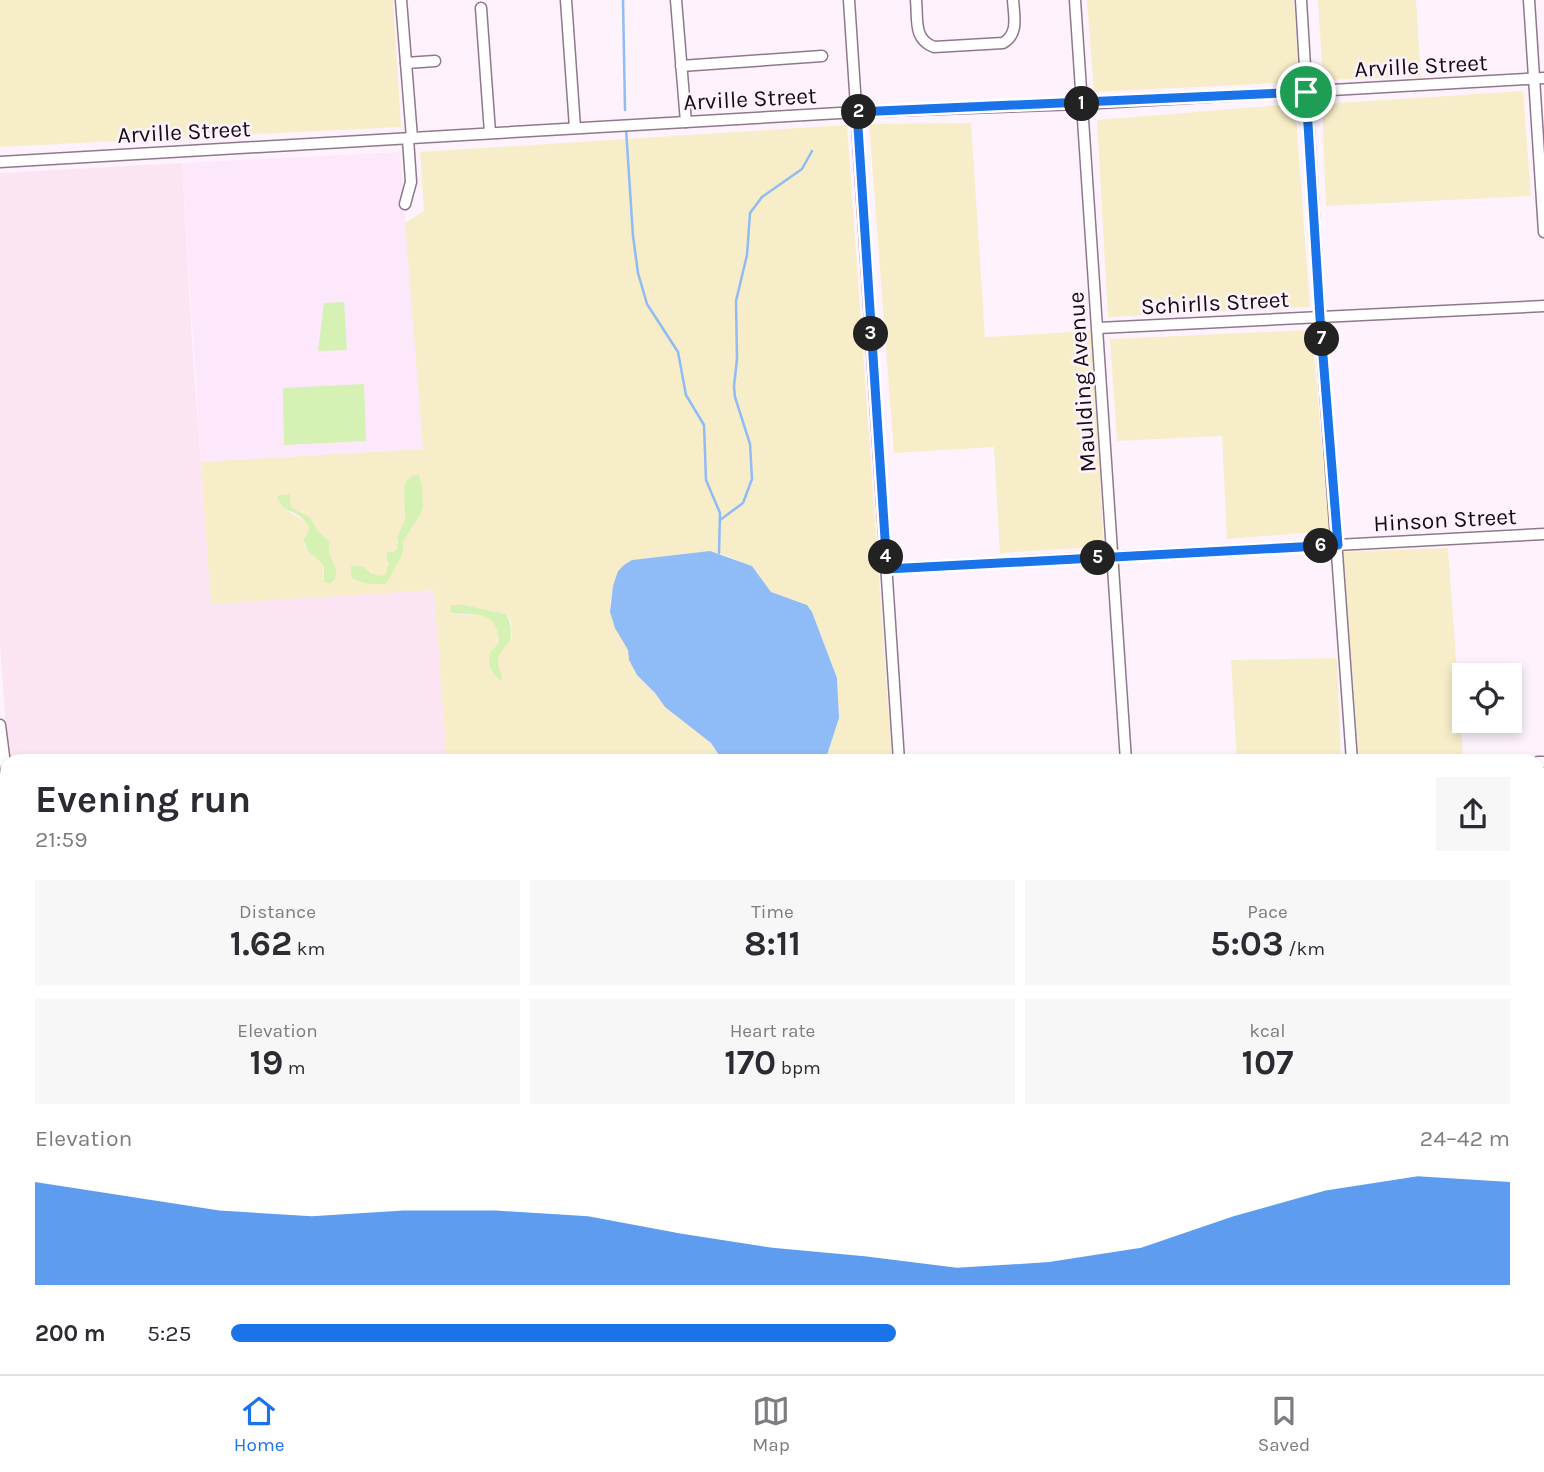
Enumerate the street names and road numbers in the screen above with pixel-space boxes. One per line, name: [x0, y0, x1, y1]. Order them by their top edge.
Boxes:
street label: Arville Street: [1354, 49, 1489, 83]
street label: Arville Street: [683, 82, 818, 116]
street label: Arville Street: [117, 115, 252, 149]
street label: Schirlls Street: [1140, 286, 1290, 320]
street label: Maulding Avenue: [1062, 291, 1102, 473]
street label: Hinson Street: [1373, 503, 1518, 537]

